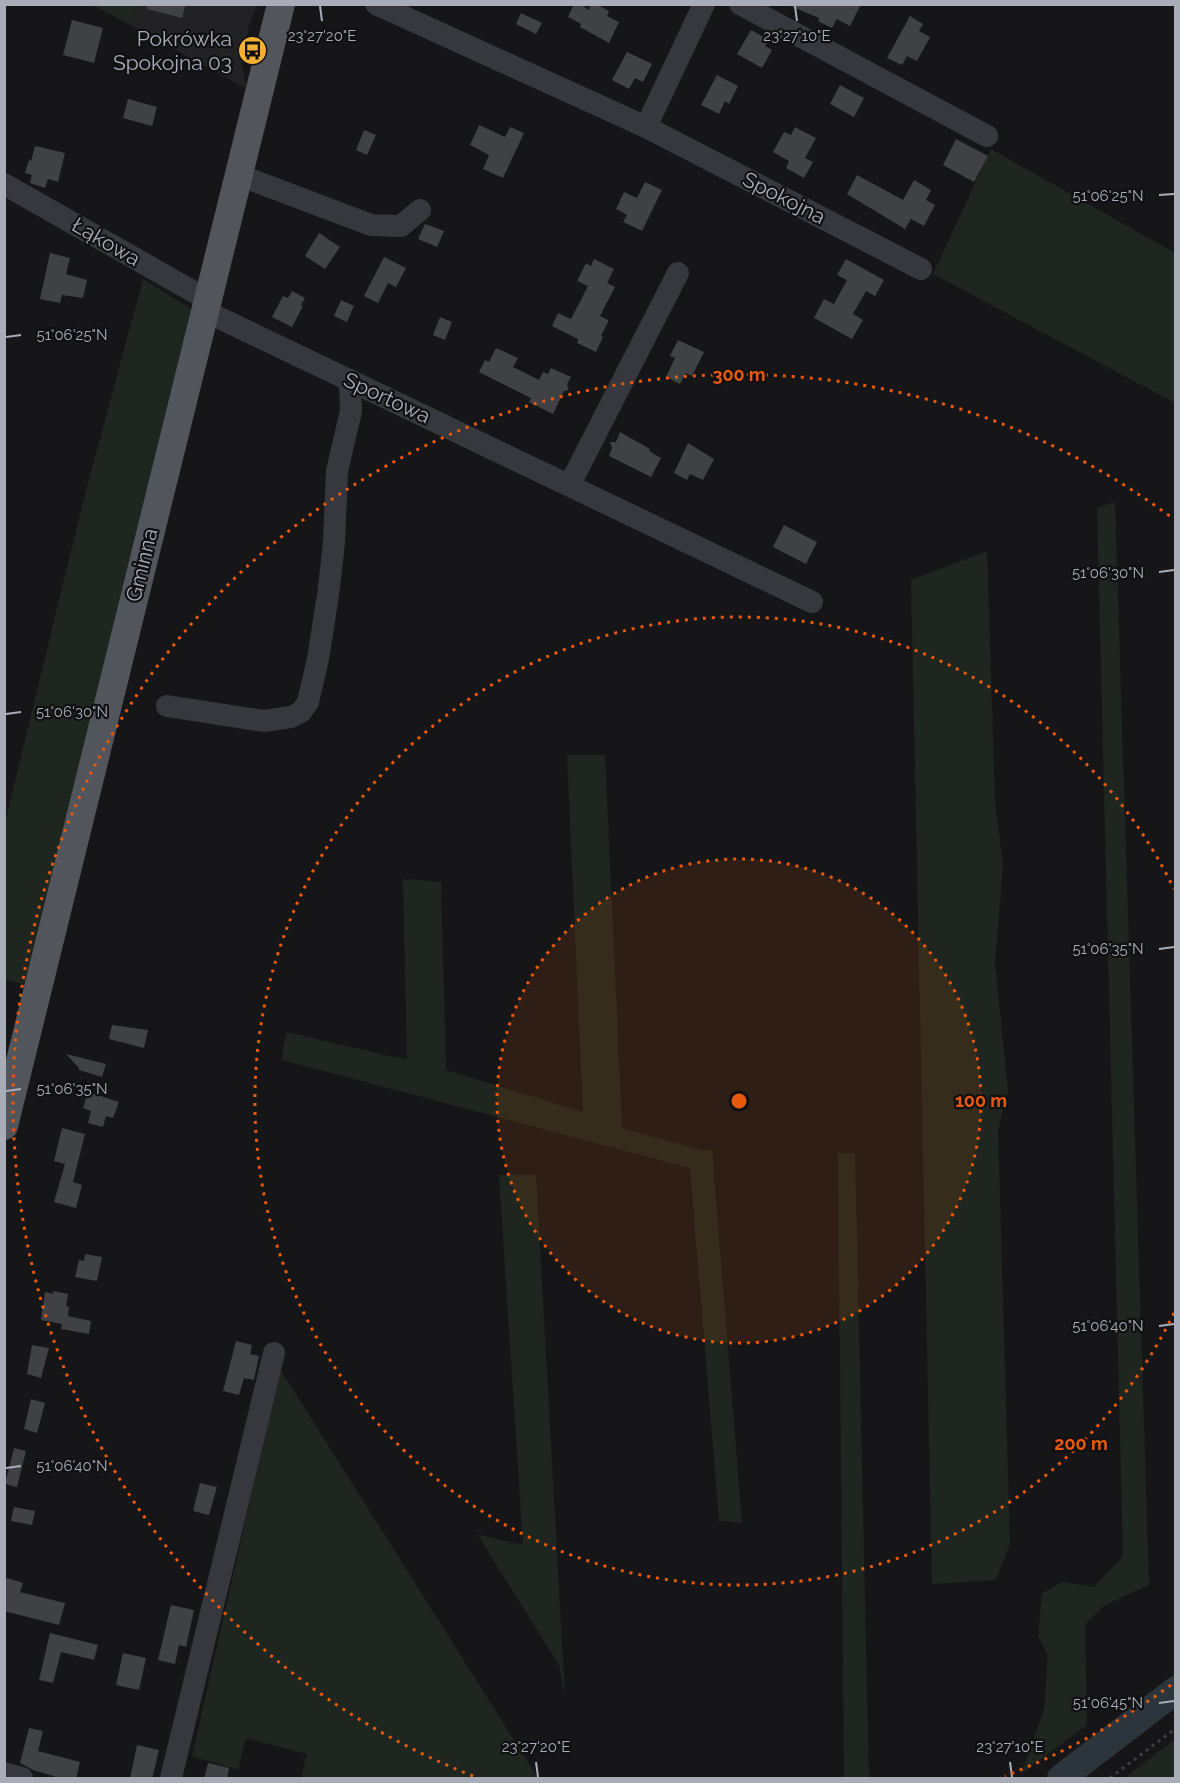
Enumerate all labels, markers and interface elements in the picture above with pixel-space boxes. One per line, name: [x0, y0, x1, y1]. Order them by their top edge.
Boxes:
place label: Pokrówka Spokojna 03: [113, 26, 232, 75]
text: 23°27'20"E: [288, 27, 356, 45]
text: 23°27'10"E: [763, 27, 831, 45]
bus stop icon: Pokrówka Spokojna 03: [237, 35, 269, 67]
street label: Spokojna: [739, 166, 830, 229]
text: 51°06'25"N: [1072, 187, 1144, 205]
street label: Łąkowa: [68, 212, 145, 271]
text: 51°06'25"N: [36, 326, 108, 344]
text: 300 m: [712, 364, 766, 385]
street label: Sportowa: [340, 367, 435, 428]
street label: Gminna: [120, 526, 163, 604]
text: 51°06'30"N: [1072, 564, 1144, 582]
text: 51°06'30"N: [36, 703, 108, 721]
text: 51°06'35"N: [1072, 940, 1144, 958]
text: 51°06'35"N: [36, 1080, 108, 1098]
text: 100 m: [955, 1090, 1007, 1111]
centre of rings: [729, 1091, 749, 1111]
text: 51°06'40"N: [1072, 1317, 1144, 1335]
text: 200 m: [1054, 1433, 1108, 1454]
text: 51°06'40"N: [36, 1457, 108, 1475]
text: 51°06'45"N: [1073, 1694, 1143, 1712]
text: 23°27'20"E: [502, 1738, 570, 1756]
text: 23°27'10"E: [976, 1738, 1044, 1756]

